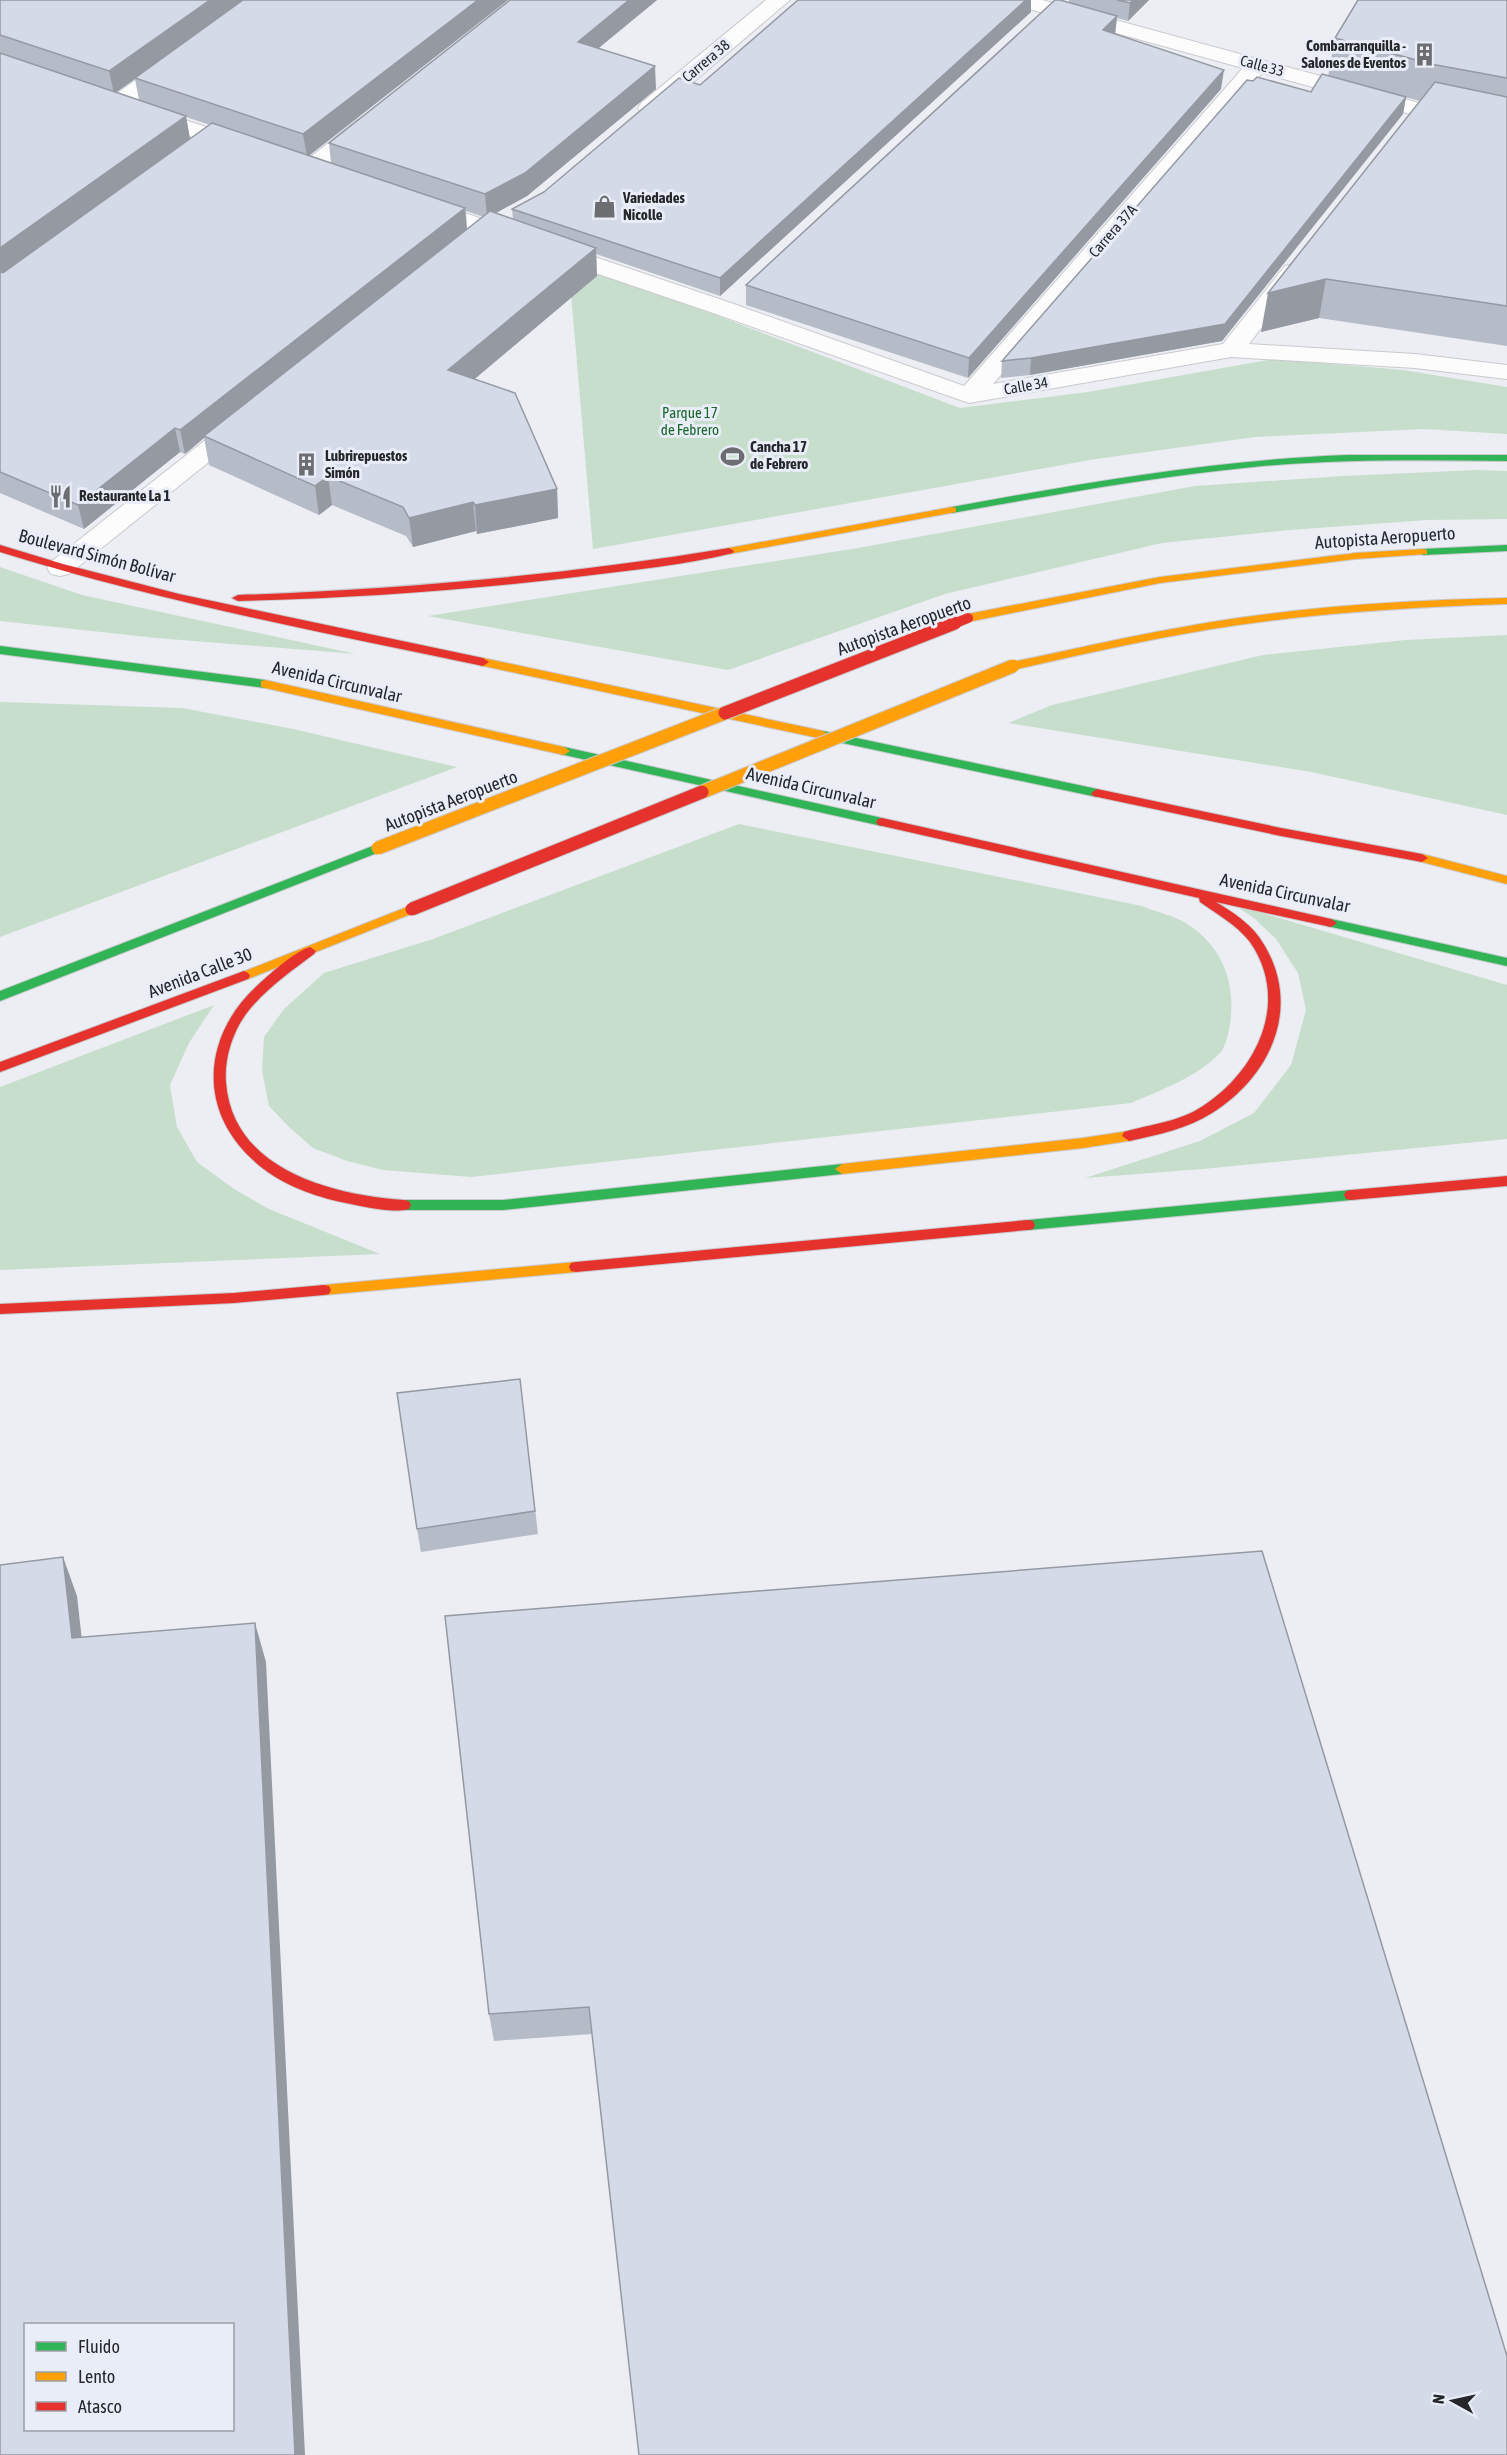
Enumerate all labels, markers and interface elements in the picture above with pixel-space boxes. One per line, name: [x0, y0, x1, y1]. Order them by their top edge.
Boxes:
street label: Carrera 38: [679, 36, 733, 85]
place label: Combarranquilla - Salones de Eventos: [1301, 37, 1407, 71]
building icon: Combarranquilla - Salones de Eventos: [1411, 42, 1437, 68]
street label: Calle 33: [1238, 52, 1286, 79]
place label: Variedades Nicolle: [622, 189, 685, 223]
shop icon: Variedades Nicolle: [592, 194, 618, 220]
street label: Carrera 37A: [1085, 200, 1140, 260]
street label: Calle 34: [1003, 373, 1049, 398]
park label: Parque 17 de Febrero: [661, 404, 719, 438]
place label: Cancha 17 de Febrero: [750, 438, 808, 472]
sports icon: Cancha 17 de Febrero: [719, 443, 745, 469]
place label: Lubrirepuestos Simón: [325, 447, 408, 481]
building icon: Lubrirepuestos Simón: [294, 452, 320, 478]
restaurant icon: Restaurante La 1: [48, 483, 74, 509]
place label: Restaurante La 1: [79, 487, 170, 504]
street label: Autopista Aeropuerto: [1314, 522, 1456, 553]
street label: Boulevard Simón Bolívar: [16, 524, 178, 587]
street label: Autopista Aeropuerto: [834, 592, 974, 659]
street label: Avenida Circunvalar: [270, 656, 405, 707]
street label: Avenida Circunvalar: [744, 762, 879, 813]
street label: Autopista Aeropuerto: [381, 766, 520, 836]
street label: Avenida Circunvalar: [1218, 869, 1353, 917]
street label: Avenida Calle 30: [145, 943, 255, 1002]
legend: [24, 2323, 234, 2431]
text: Fluido: [78, 2336, 120, 2357]
text: Lento: [78, 2366, 115, 2387]
north arrow: [1423, 2371, 1483, 2431]
text: N: [1429, 2393, 1448, 2405]
text: Atasco: [78, 2396, 122, 2417]

